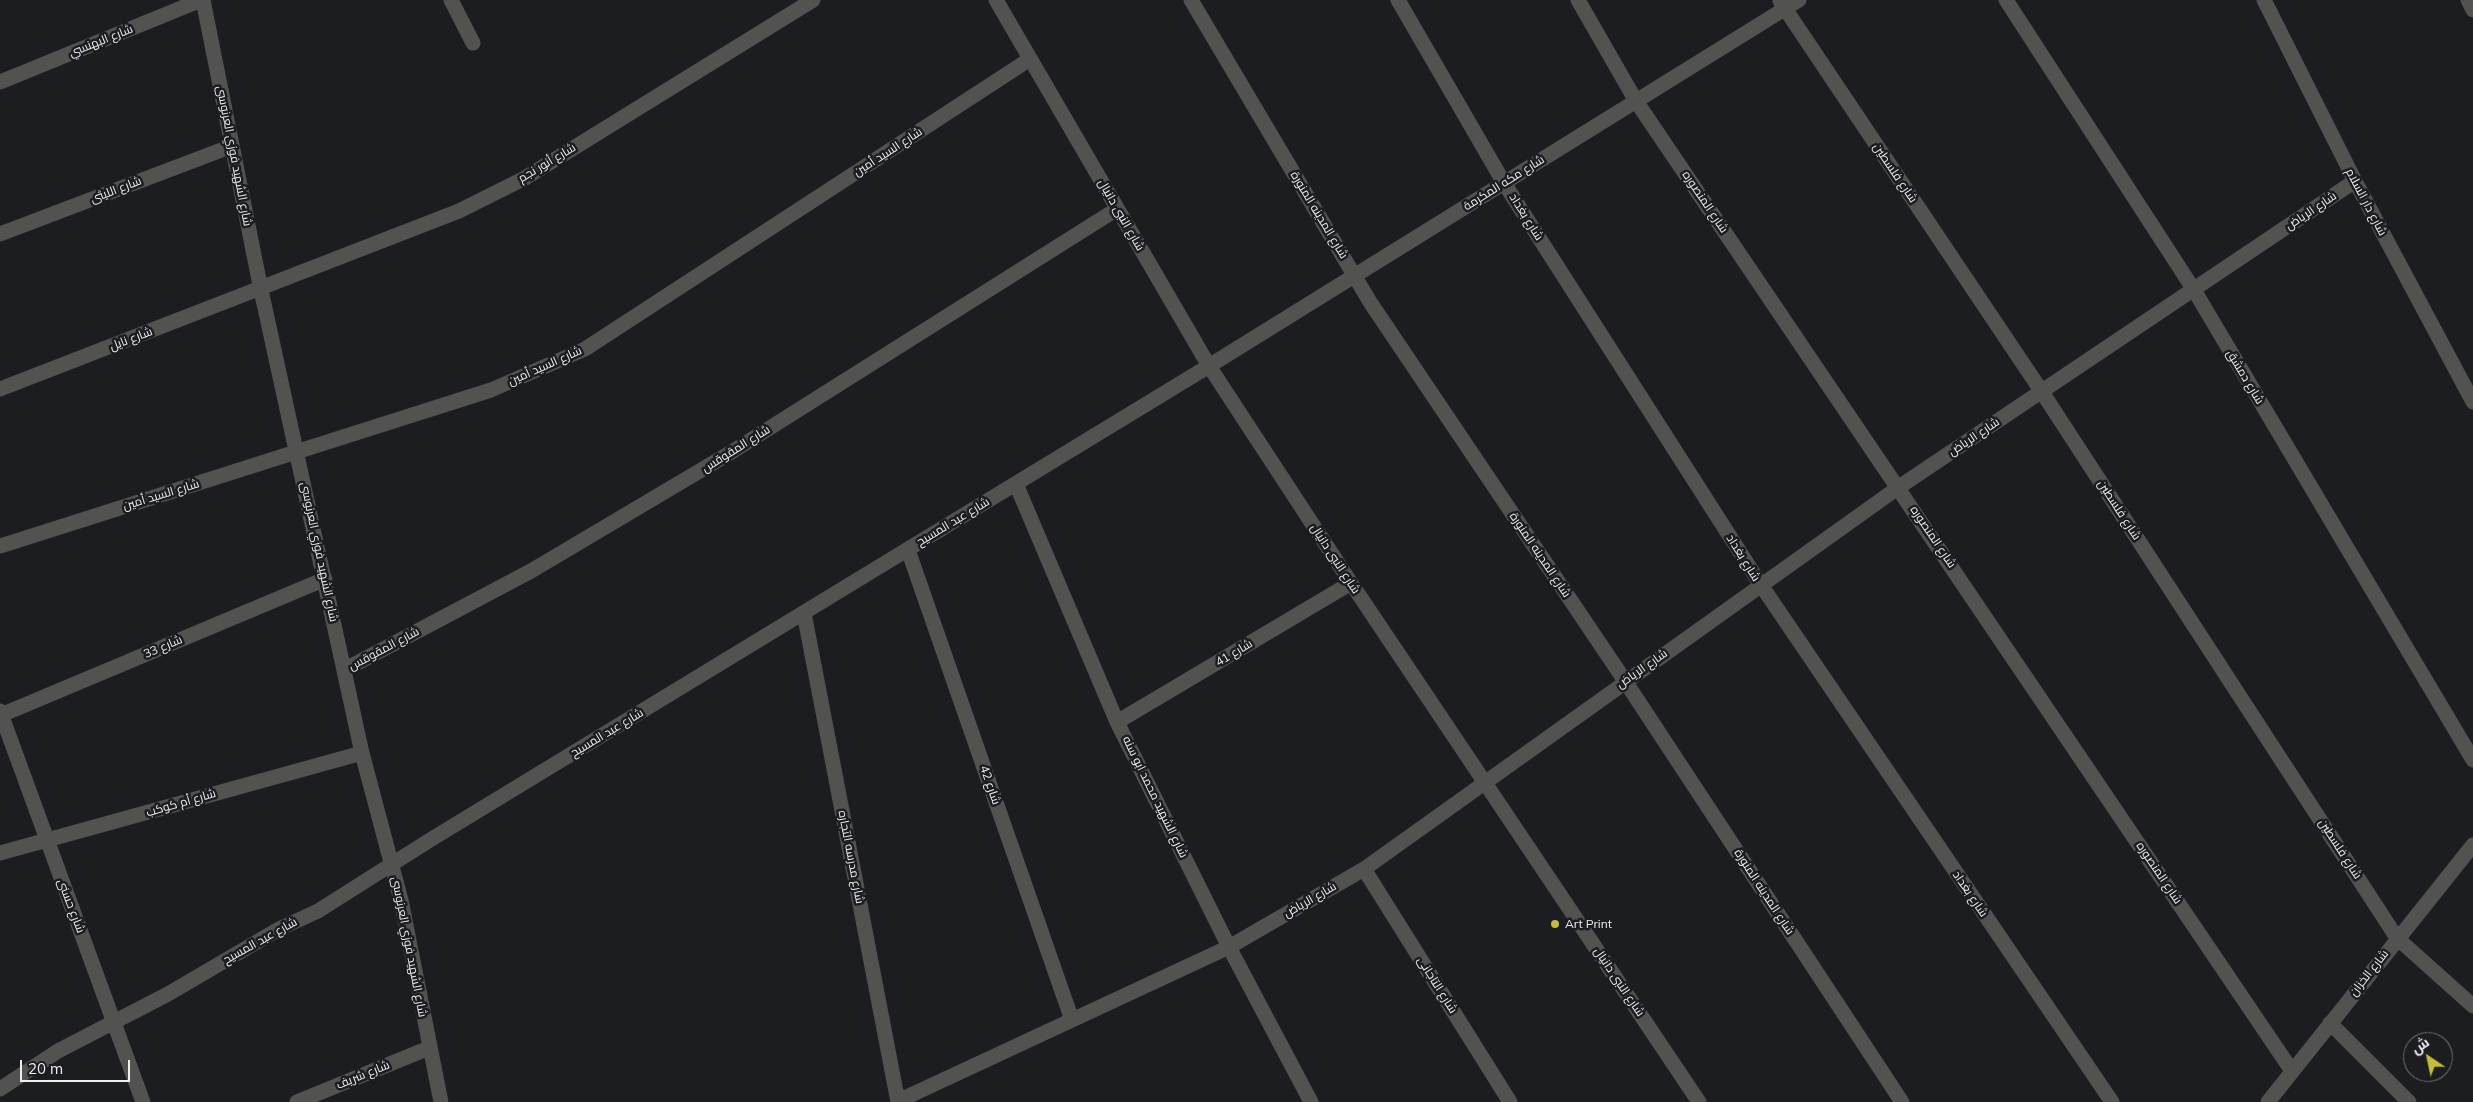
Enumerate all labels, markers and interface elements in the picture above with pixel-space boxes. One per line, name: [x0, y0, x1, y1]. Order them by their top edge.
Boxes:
street label: شارع البهنسي: [67, 22, 135, 60]
street label: شارع الشهيد فوزي العرنوسى: [213, 85, 255, 227]
street label: شارع السيد أمين: [851, 124, 925, 180]
street label: شارع أنور نجم: [516, 140, 578, 186]
street label: شارع فلسطين: [1870, 141, 1920, 205]
street label: شارع مكه المكرمة: [1461, 152, 1547, 214]
street label: شارع دار السلام: [2342, 166, 2390, 238]
street label: شارع المنصوره: [1679, 168, 1731, 236]
street label: شارع المدينه المنورة: [1287, 169, 1351, 261]
street label: شارع الليثى: [88, 174, 144, 206]
street label: شارع النبى دانيال: [1095, 177, 1147, 253]
street label: شارع الرياض: [2283, 189, 2339, 233]
street label: شارع بغداد: [1506, 191, 1546, 243]
street label: شارع نايل: [108, 324, 154, 354]
street label: شارع السيد أمين: [506, 343, 584, 389]
street label: شارع دمشق: [2223, 347, 2267, 407]
street label: شارع الرياض: [1946, 415, 2002, 459]
street label: شارع المقوقس: [699, 422, 773, 476]
street label: شارع السيد أمين: [121, 477, 201, 513]
street label: شارع فلسطين: [2094, 477, 2144, 543]
street label: شارع الشهيد فوزي العرنوسى: [297, 481, 341, 623]
street label: شارع عبد المسيح: [914, 495, 992, 549]
street label: شارع المنصوره: [1907, 503, 1959, 571]
street label: شارع المدينه المنورة: [1506, 510, 1574, 600]
street label: شارع النبى دانيال: [1307, 521, 1363, 597]
street label: شارع بغداد: [1723, 532, 1763, 584]
street label: شارع المقوقس: [346, 624, 422, 674]
street label: شارع 33: [141, 632, 185, 662]
street label: شارع 41: [1213, 636, 1255, 670]
street label: شارع الرياض: [1614, 646, 1670, 692]
street label: شارع عبد المسيح: [568, 706, 646, 760]
street label: شارع الشهيد محمد ابو سنه: [1119, 734, 1191, 860]
street label: شارع 42: [977, 763, 1003, 807]
street label: شارع أم كوكب: [144, 786, 218, 820]
street label: شارع مدرسه التجاره: [835, 809, 867, 905]
street label: شارع فلسطين: [2315, 816, 2365, 882]
street label: شارع المنصوره: [2133, 839, 2185, 907]
street label: شارع المدينه المنورة: [1731, 846, 1797, 938]
street label: شارع بغداد: [1949, 868, 1991, 920]
street label: شارع الشهيد فوزي العرنوسى: [388, 876, 430, 1018]
street label: شارع حسنى: [54, 877, 88, 935]
street label: شارع الرياض: [1281, 879, 1339, 921]
street label: شارع عبد المسيح: [220, 915, 300, 967]
place label: Art Print: [1565, 917, 1612, 931]
marker: Art Print: [1549, 918, 1561, 930]
street label: شارع النبى دانيال: [1591, 945, 1647, 1019]
street label: شارع الخزان: [2346, 947, 2392, 999]
street label: شارع التاجانى: [1414, 954, 1460, 1016]
north arrow: [2403, 1032, 2453, 1082]
text: ش: [2408, 1033, 2433, 1058]
scale bar: [22, 1050, 132, 1082]
street label: شارع شريف: [334, 1058, 392, 1092]
text: 20 m: [28, 1059, 63, 1078]

